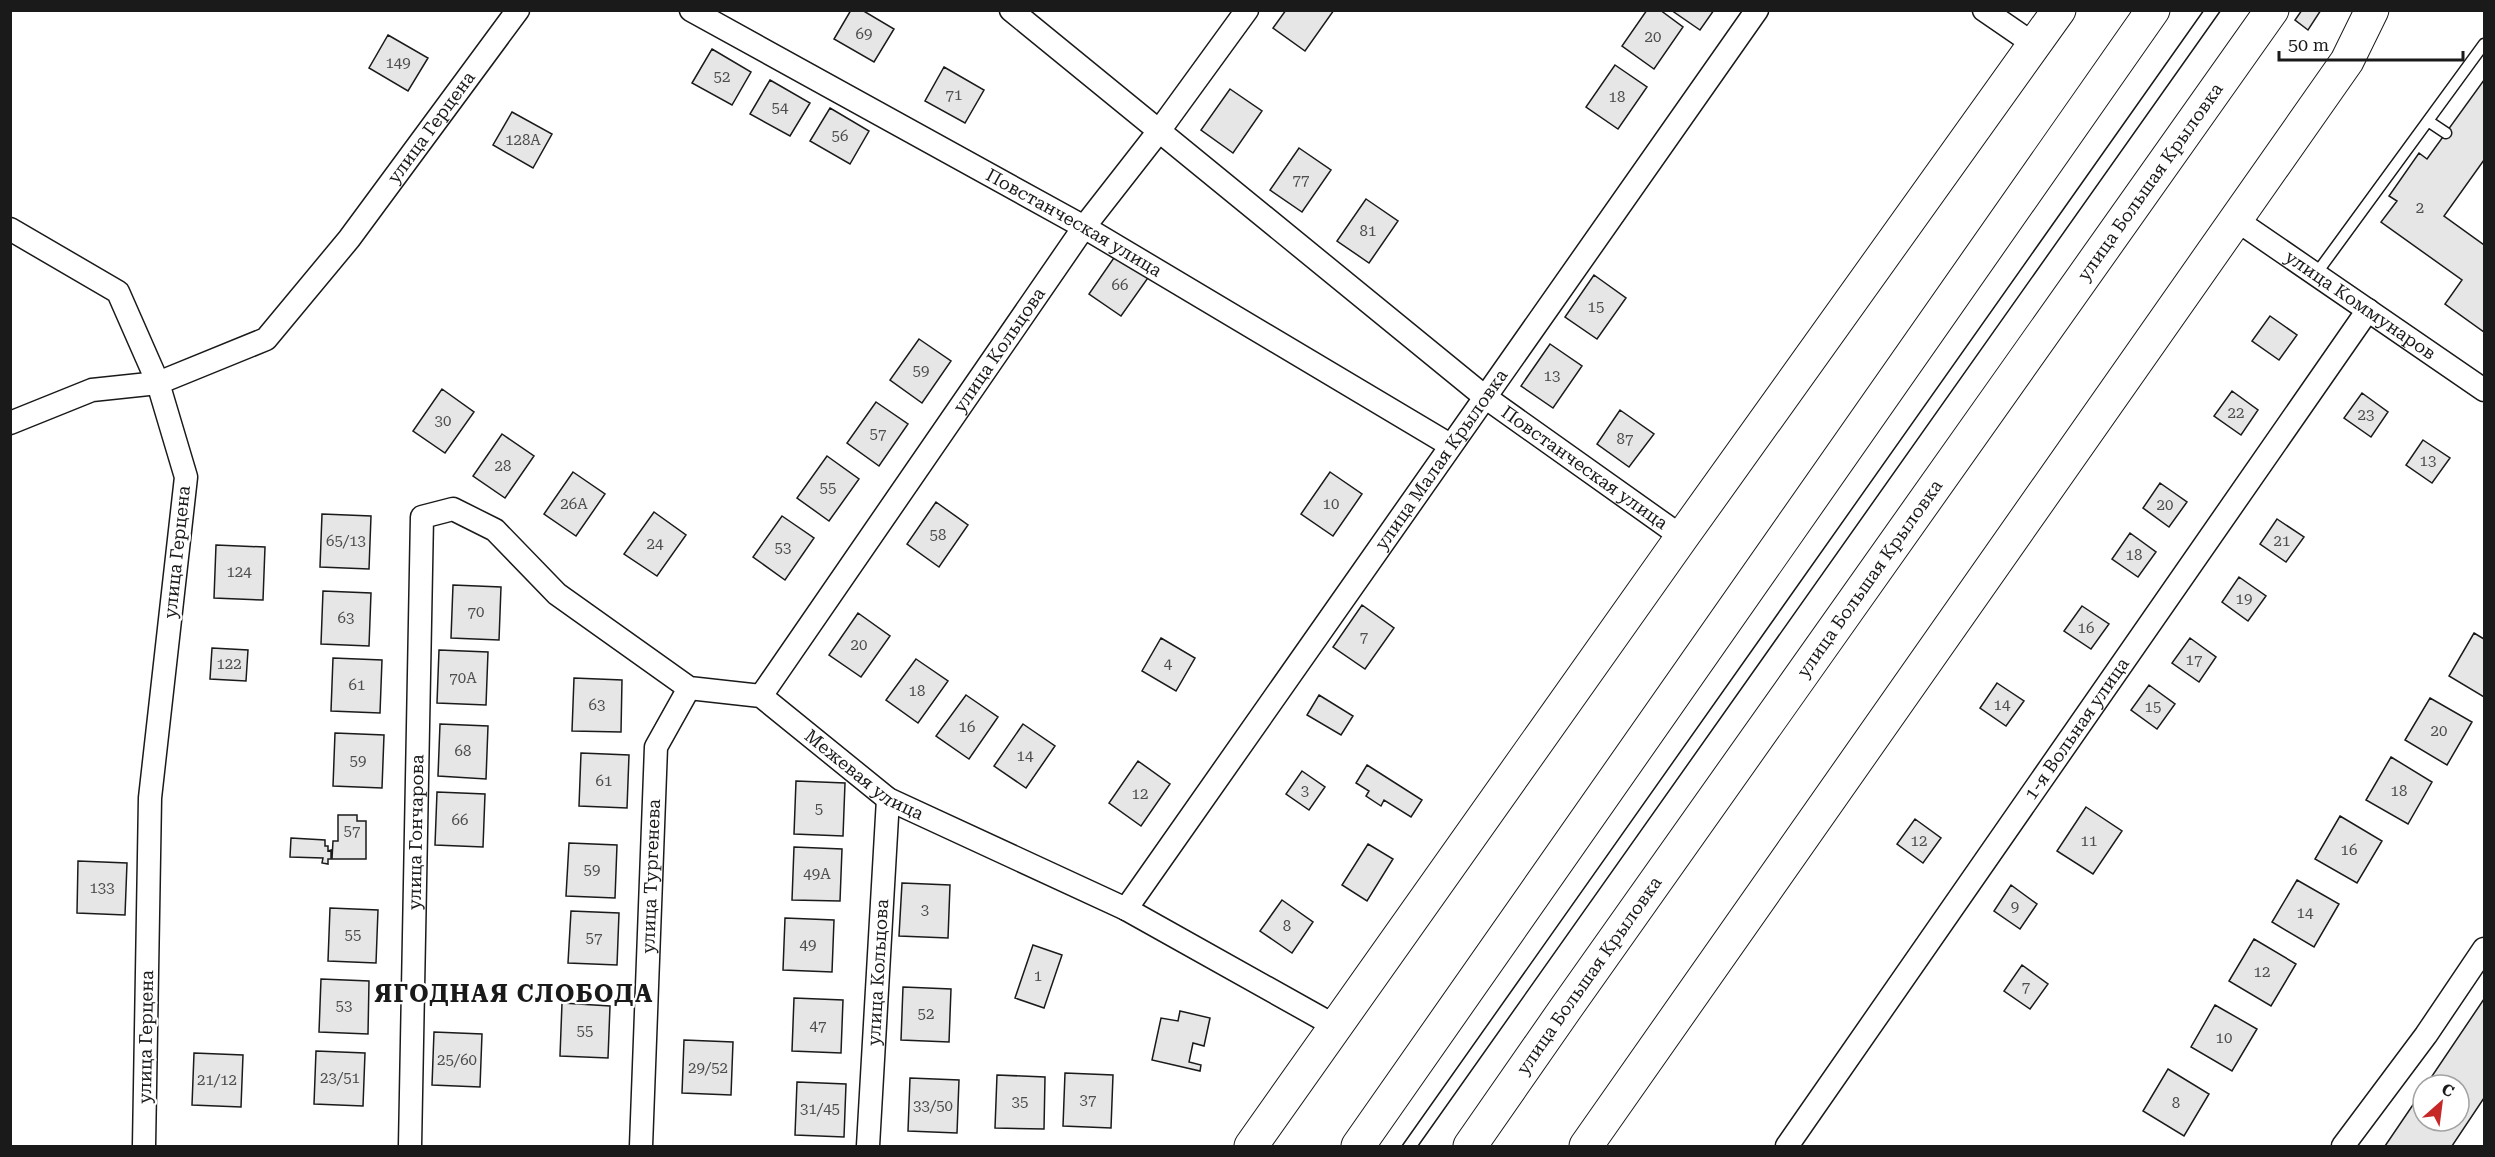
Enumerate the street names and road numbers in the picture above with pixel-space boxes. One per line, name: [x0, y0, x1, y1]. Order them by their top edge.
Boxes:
street label: улица Герцена: [383, 67, 479, 187]
street label: улица Большая Крыловка: [2073, 79, 2227, 284]
street label: Повстанческая улица: [982, 164, 1166, 281]
street label: улица Коммунаров: [2281, 246, 2440, 364]
street label: улица Кольцова: [949, 283, 1049, 416]
street label: улица Малая Крыловка: [1370, 365, 1512, 554]
street label: Повстанческая улица: [1498, 401, 1672, 534]
street label: улица Большая Крыловка: [1792, 475, 1946, 681]
street label: улица Герцена: [159, 484, 194, 619]
street label: 1-я Вольная улица: [2020, 653, 2133, 804]
street label: Межевая улица: [801, 725, 927, 824]
street label: улица Гончарова: [404, 754, 427, 910]
street label: улица Тургенева: [637, 798, 664, 954]
street label: улица Большая Крыловка: [1512, 872, 1666, 1078]
street label: улица Кольцова: [863, 898, 892, 1046]
street label: улица Герцена: [134, 970, 157, 1104]

